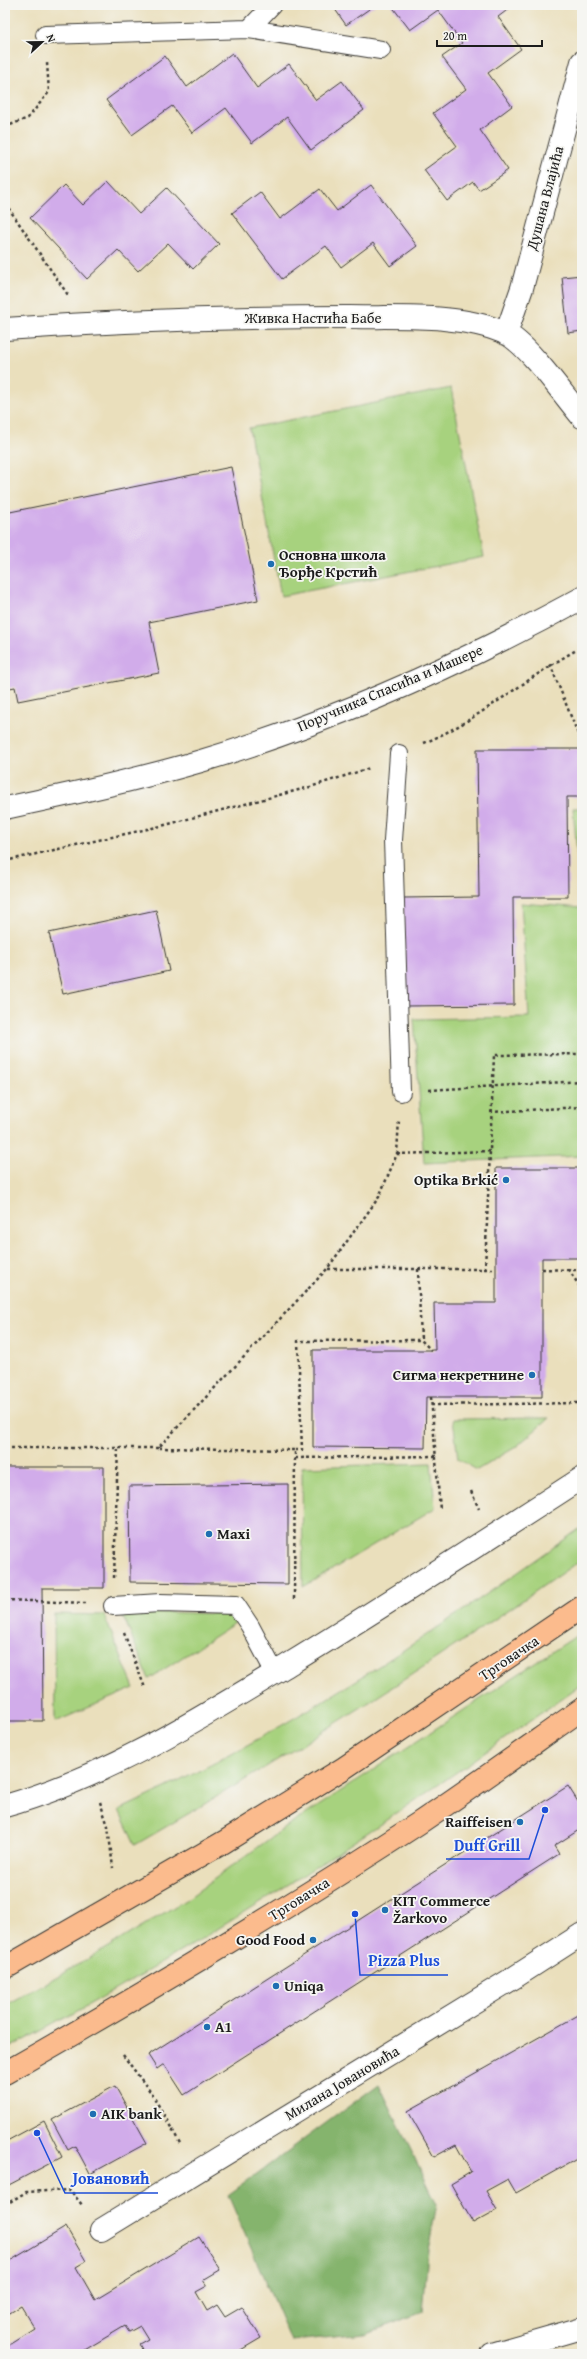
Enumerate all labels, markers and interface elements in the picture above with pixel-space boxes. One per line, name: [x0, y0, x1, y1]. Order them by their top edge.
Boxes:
north arrow: [22, 22, 62, 62]
scale bar: [437, 22, 542, 48]
text: 20 m: [443, 27, 467, 44]
text: N: [42, 32, 60, 45]
street label: Душана Влајића: [520, 143, 569, 253]
street label: Живка Настића Бабе: [244, 307, 382, 328]
place label: Основна школа Ђорђе Крстић: [279, 544, 386, 582]
marker: Основна школа Ђорђе Крстић: [266, 559, 276, 569]
street label: Поручника Спасића и Машере: [294, 639, 486, 736]
place label: Optika Brkić: [414, 1169, 498, 1190]
marker: Optika Brkić: [501, 1175, 511, 1185]
place label: Сигма некретнине: [393, 1364, 524, 1385]
marker: Сигма некретнине: [527, 1370, 537, 1380]
place label: Maxi: [217, 1523, 250, 1544]
marker: Maxi: [204, 1529, 214, 1539]
street label: Трговачка: [475, 1629, 543, 1685]
place label: Raiffeisen: [445, 1811, 512, 1832]
marker: Raiffeisen: [515, 1817, 525, 1827]
callout: Duff Grill: [446, 1831, 529, 1859]
text: Duff Grill: [454, 1833, 520, 1857]
street label: Трговачка: [264, 1871, 334, 1925]
place label: KIT Commerce Žarkovo: [393, 1890, 490, 1928]
marker: KIT Commerce Žarkovo: [380, 1905, 390, 1915]
place label: Good Food: [236, 1929, 305, 1950]
marker: Good Food: [308, 1935, 318, 1945]
callout: Pizza Plus: [360, 1947, 448, 1975]
text: Pizza Plus: [368, 1948, 440, 1972]
place label: Uniqa: [284, 1975, 324, 1996]
marker: Uniqa: [271, 1981, 281, 1991]
place label: A1: [215, 2016, 232, 2037]
marker: A1: [202, 2022, 212, 2032]
street label: Милана Јовановића: [281, 2040, 404, 2125]
place label: AIK bank: [101, 2103, 162, 2124]
marker: AIK bank: [88, 2109, 98, 2119]
callout: Јовановић: [65, 2165, 158, 2193]
text: Јовановић: [70, 2166, 150, 2190]

